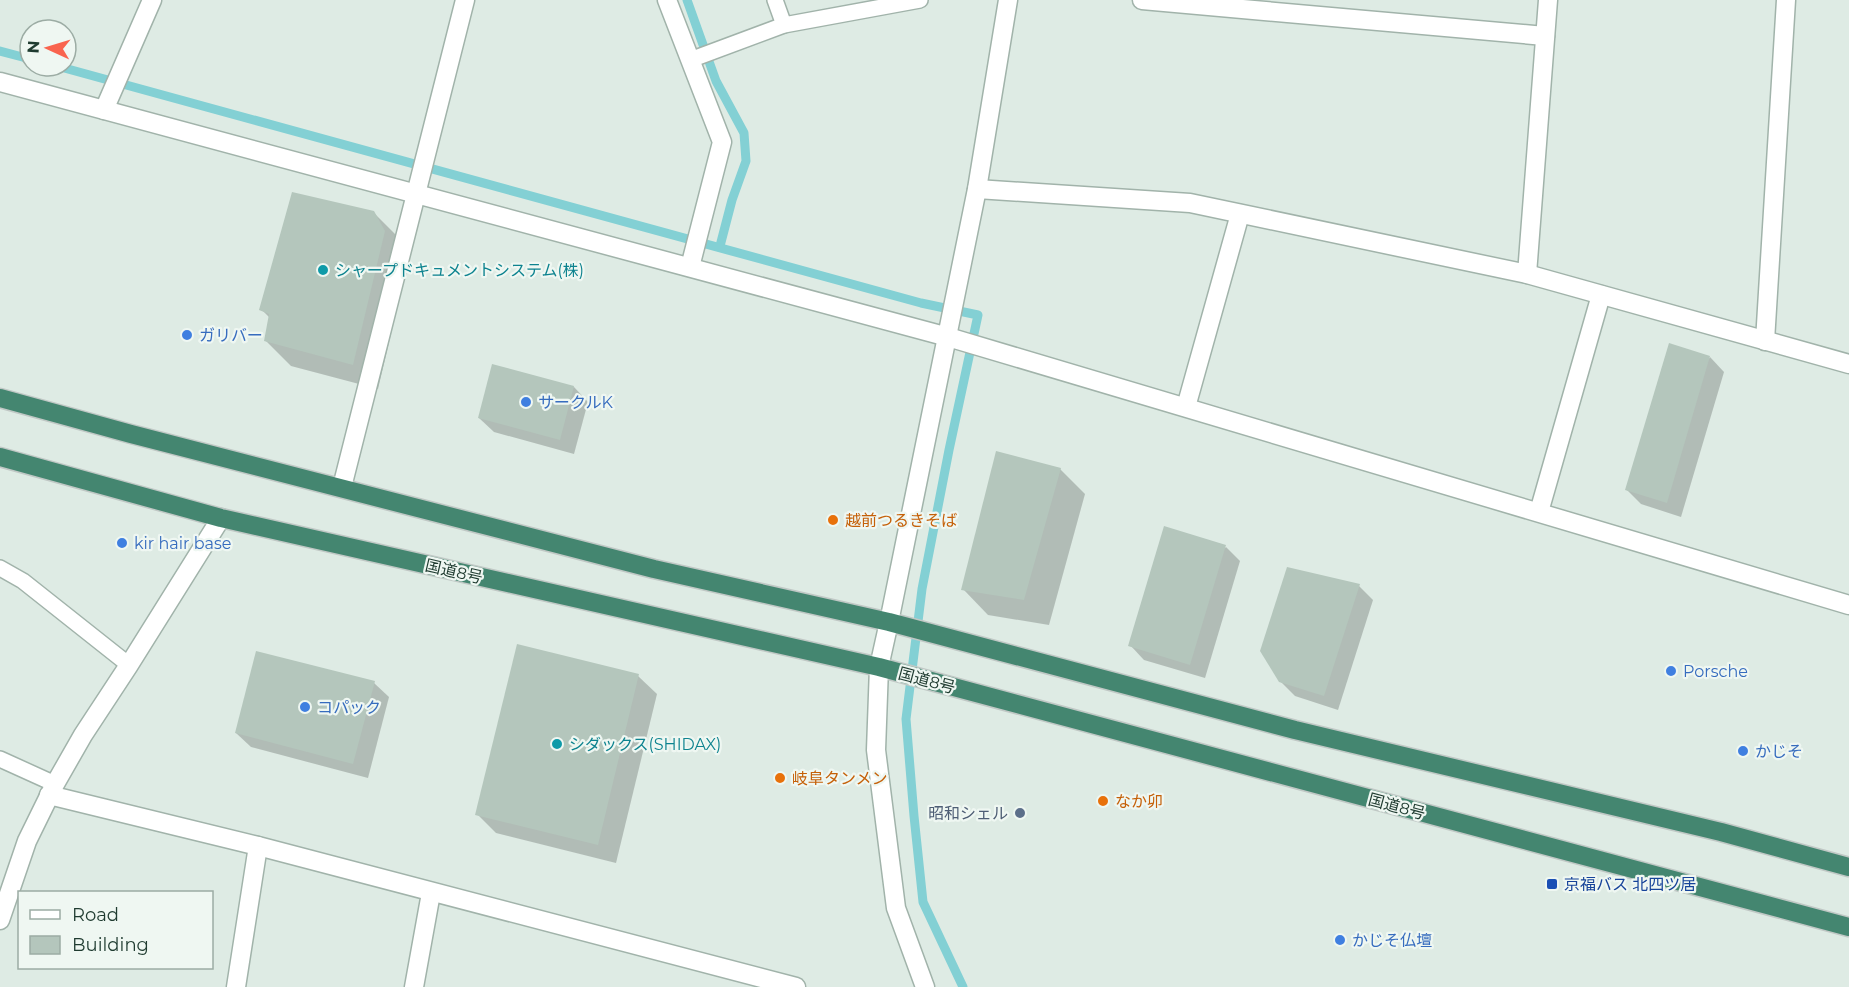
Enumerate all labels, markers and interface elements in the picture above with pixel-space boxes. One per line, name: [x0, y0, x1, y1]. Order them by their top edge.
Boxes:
north arrow: [18, 18, 78, 78]
text: N: [24, 40, 43, 54]
place label: シャープドキュメントシステム(株): [335, 261, 584, 280]
marker: シャープドキュメントシステム(株): [316, 263, 330, 277]
place label: ガリバー: [199, 326, 263, 345]
marker: ガリバー: [180, 328, 194, 342]
place label: サークルK: [538, 393, 614, 412]
marker: サークルK: [519, 395, 533, 409]
place label: 越前つるきそば: [845, 511, 957, 530]
marker: 越前つるきそば: [826, 513, 840, 527]
place label: kir hair base: [134, 534, 231, 553]
marker: kir hair base: [115, 536, 129, 550]
street label: 国道8号: [423, 556, 484, 587]
place label: Porsche: [1683, 662, 1748, 681]
street label: 国道8号: [896, 664, 957, 697]
marker: Porsche: [1664, 664, 1678, 678]
place label: コパック: [317, 698, 381, 717]
marker: コパック: [298, 700, 312, 714]
place label: シダックス(SHIDAX): [569, 735, 721, 754]
marker: シダックス(SHIDAX): [550, 737, 564, 751]
place label: かじそ: [1755, 742, 1803, 761]
marker: かじそ: [1736, 744, 1750, 758]
place label: 岐阜タンメン: [792, 769, 888, 788]
marker: 岐阜タンメン: [773, 771, 787, 785]
street label: 国道8号: [1366, 790, 1427, 823]
place label: なか卯: [1115, 792, 1163, 811]
marker: なか卯: [1096, 794, 1110, 808]
place label: 昭和シェル: [928, 804, 1008, 823]
marker: 昭和シェル: [1013, 806, 1027, 820]
place label: 京福バス 北四ツ居: [1564, 875, 1696, 894]
marker: 京福バス 北四ツ居: [1545, 877, 1559, 891]
legend: [18, 891, 213, 969]
text: Road: [72, 904, 119, 926]
place label: かじそ仏壇: [1352, 931, 1432, 950]
marker: かじそ仏壇: [1333, 933, 1347, 947]
text: Building: [72, 934, 149, 956]

